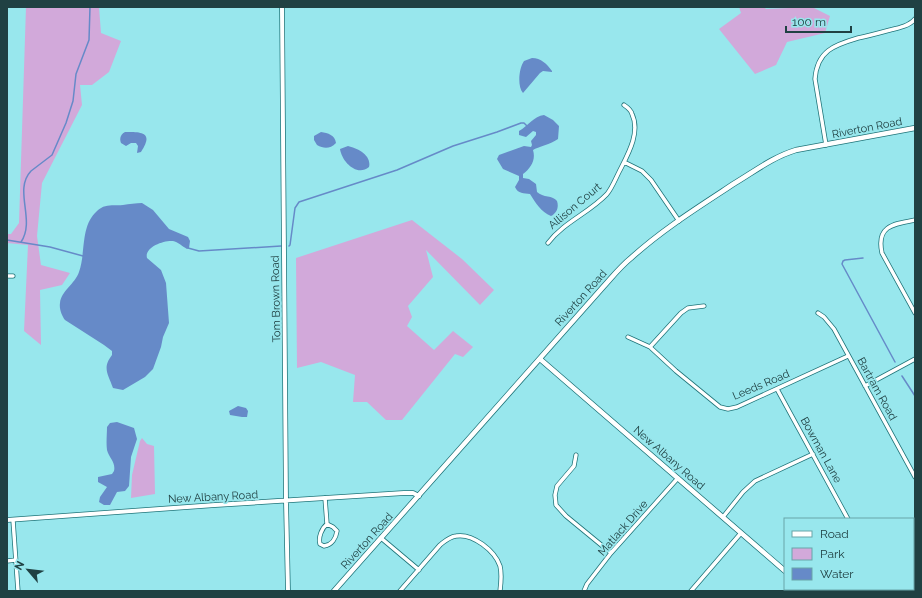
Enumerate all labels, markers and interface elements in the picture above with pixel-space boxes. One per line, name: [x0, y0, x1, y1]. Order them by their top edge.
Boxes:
scale bar: [786, 8, 851, 34]
text: 100 m: [792, 15, 826, 29]
street label: Riverton Road: [831, 115, 903, 141]
street label: Allison Court: [546, 180, 604, 232]
street label: Tom Brown Road: [269, 255, 283, 343]
street label: Riverton Road: [552, 267, 610, 329]
street label: Bartram Road: [854, 355, 900, 423]
street label: Leeds Road: [731, 367, 792, 403]
street label: Bowman Lane: [798, 415, 845, 486]
street label: New Albany Road: [631, 424, 707, 493]
street label: New Albany Road: [168, 488, 259, 506]
street label: Matlack Drive: [595, 497, 651, 558]
street label: Riverton Road: [338, 510, 396, 572]
legend: [784, 518, 914, 590]
text: Road: [820, 527, 849, 541]
text: Park: [820, 547, 845, 561]
north arrow: [8, 550, 48, 590]
text: N: [12, 559, 27, 572]
text: Water: [820, 567, 854, 581]

